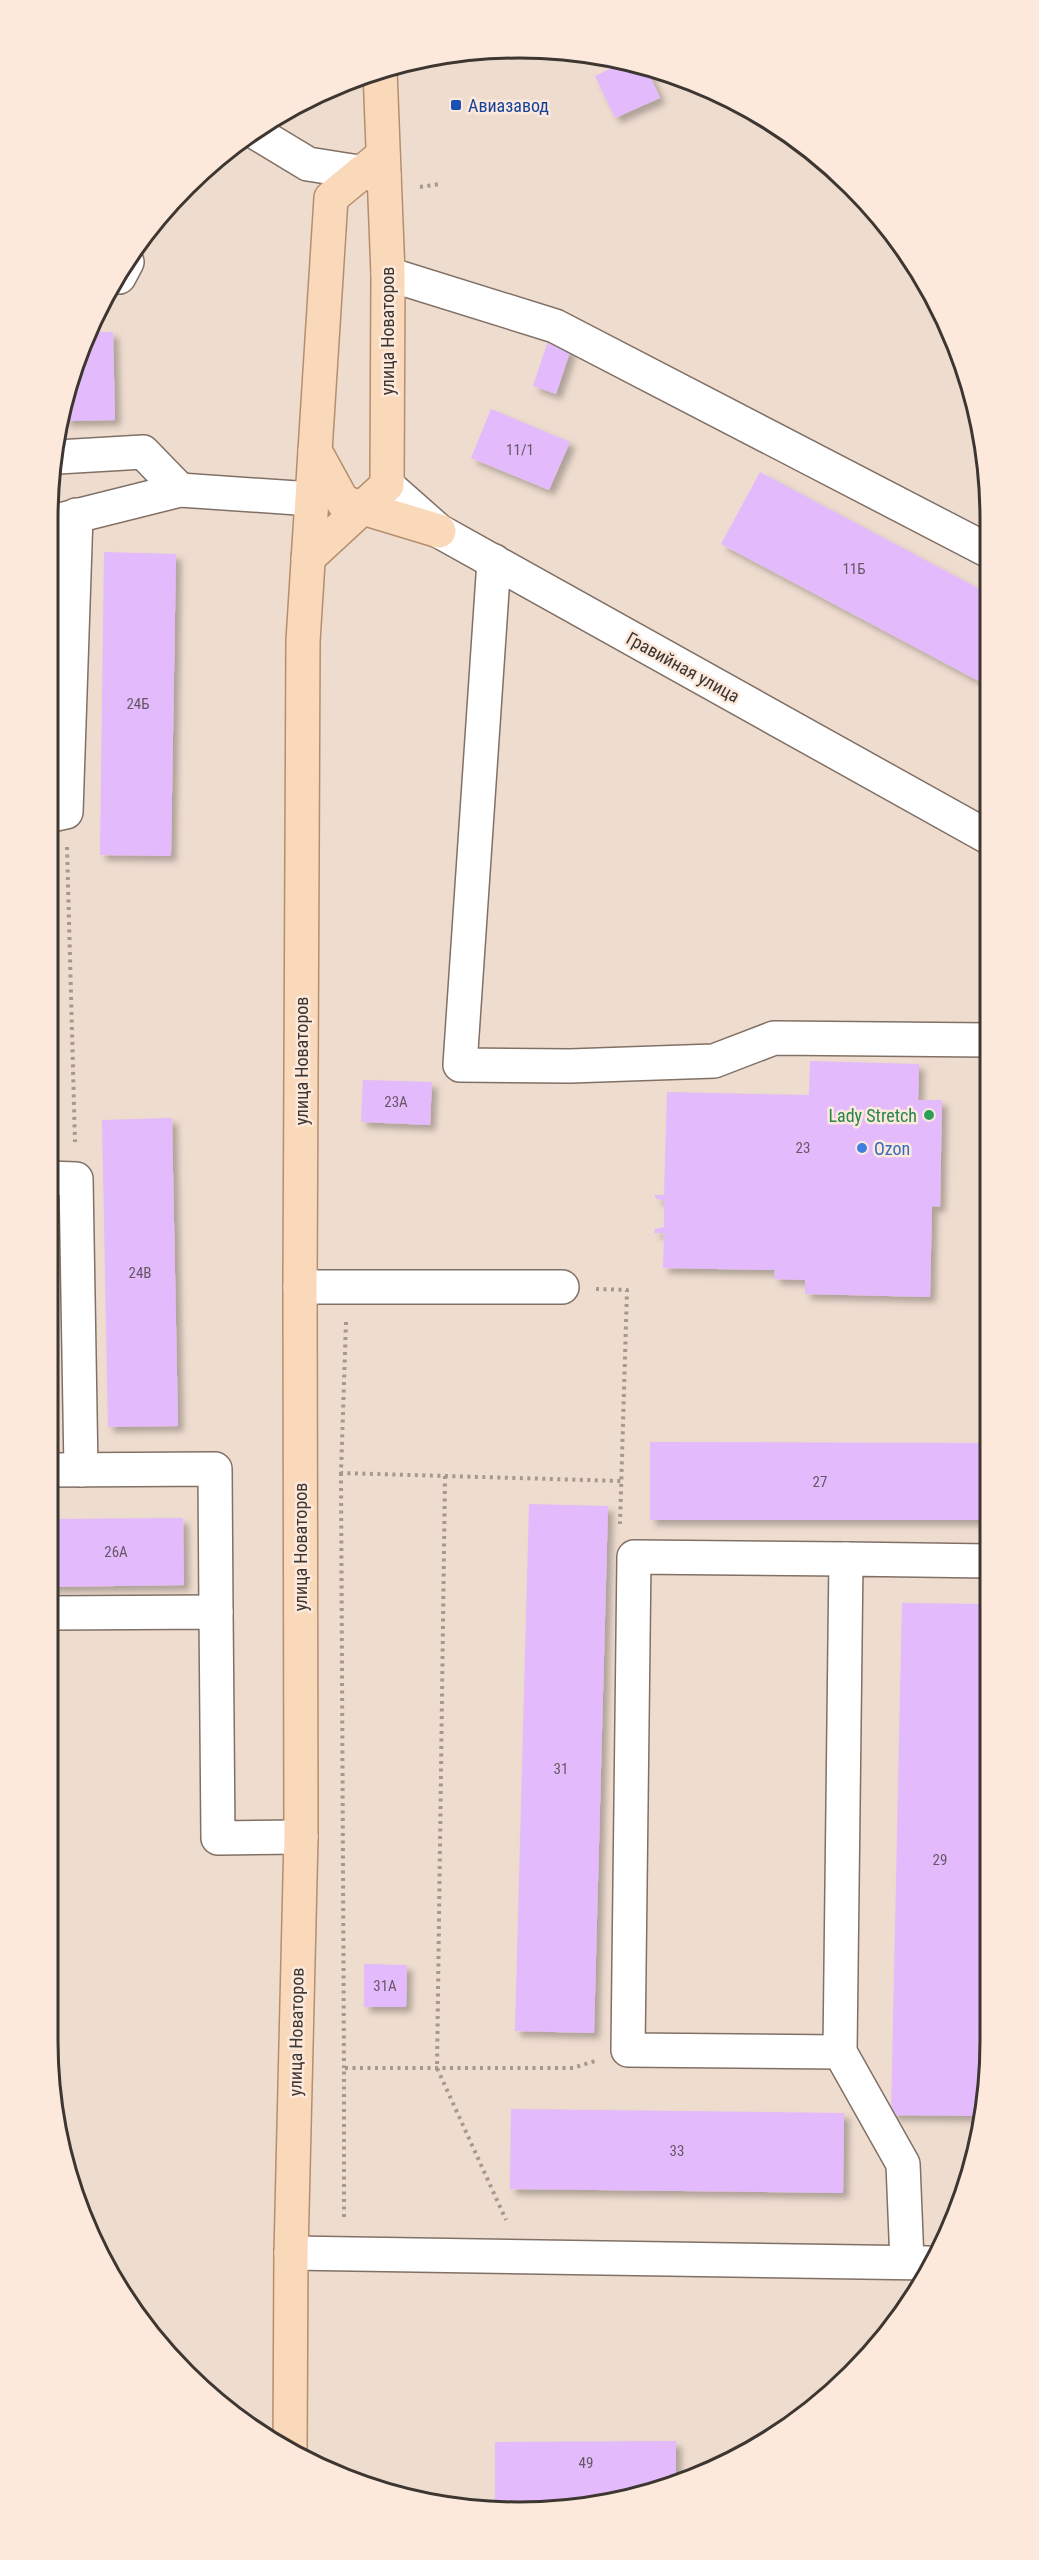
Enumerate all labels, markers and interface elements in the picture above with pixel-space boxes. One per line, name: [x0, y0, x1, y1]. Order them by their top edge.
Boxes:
place label: Авиазавод: [468, 95, 549, 116]
marker: Авиазавод: [449, 98, 463, 112]
street label: улица Новаторов: [377, 267, 398, 395]
house number: 11/1: [506, 441, 534, 459]
house number: 11Б: [842, 560, 866, 578]
street label: Гравийная улица: [623, 627, 743, 707]
house number: 24Б: [126, 695, 150, 713]
street label: улица Новаторов: [291, 997, 312, 1125]
house number: 23А: [384, 1093, 408, 1111]
place label: Lady Stretch: [829, 1105, 917, 1126]
marker: Lady Stretch: [922, 1108, 936, 1122]
place label: Ozon: [874, 1138, 910, 1159]
house number: 23: [796, 1139, 810, 1157]
marker: Ozon: [855, 1141, 869, 1155]
house number: 24В: [129, 1264, 152, 1282]
house number: 27: [813, 1473, 827, 1491]
street label: улица Новаторов: [290, 1483, 311, 1611]
house number: 26А: [104, 1543, 128, 1561]
house number: 31: [554, 1760, 568, 1778]
house number: 29: [933, 1851, 947, 1869]
street label: улица Новаторов: [284, 1967, 308, 2097]
house number: 31А: [373, 1977, 397, 1995]
house number: 33: [670, 2142, 684, 2160]
house number: 49: [579, 2454, 593, 2472]

